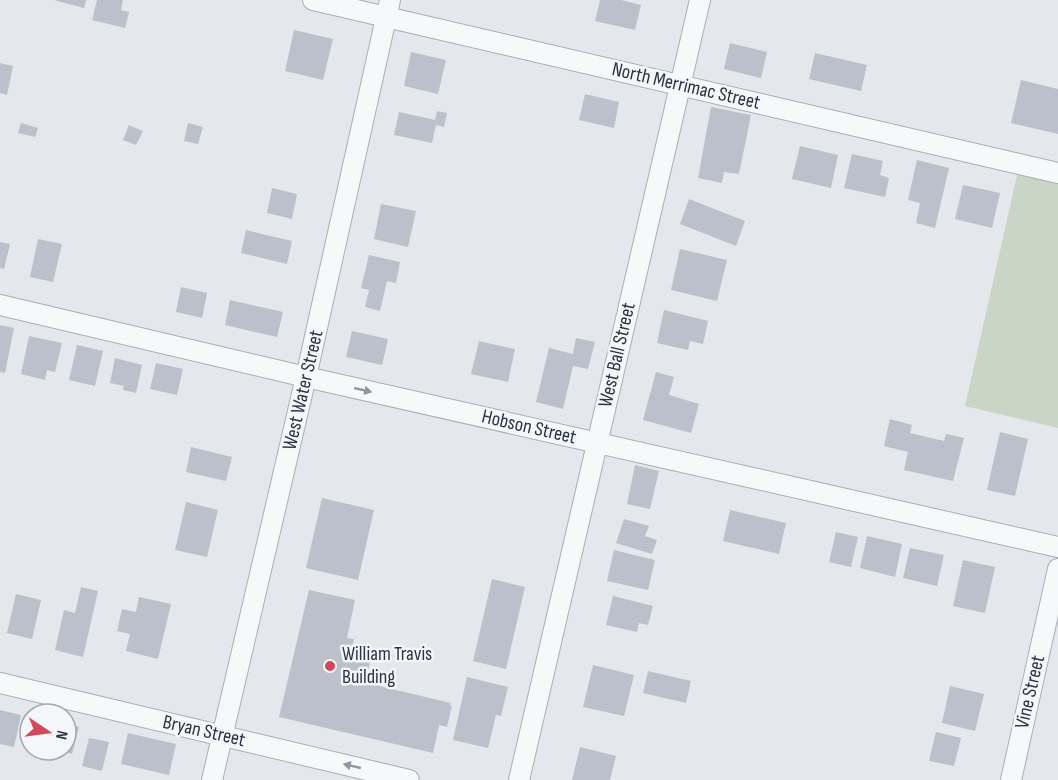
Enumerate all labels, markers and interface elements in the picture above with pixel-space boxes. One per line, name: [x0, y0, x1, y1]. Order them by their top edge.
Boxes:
street label: North Merrimac Street: [610, 57, 762, 115]
street label: West Ball Street: [593, 300, 641, 410]
street label: West Water Street: [278, 328, 328, 452]
one-way arrow: [354, 386, 373, 395]
street label: Hobson Street: [479, 404, 579, 450]
place label: William Travis Building: [342, 642, 432, 689]
street label: Vine Street: [1010, 653, 1050, 731]
marker: William Travis Building: [323, 659, 337, 673]
north arrow: [18, 702, 78, 762]
street label: Bryan Street: [160, 710, 248, 752]
text: N: [51, 729, 71, 741]
one-way arrow: [343, 761, 361, 771]

